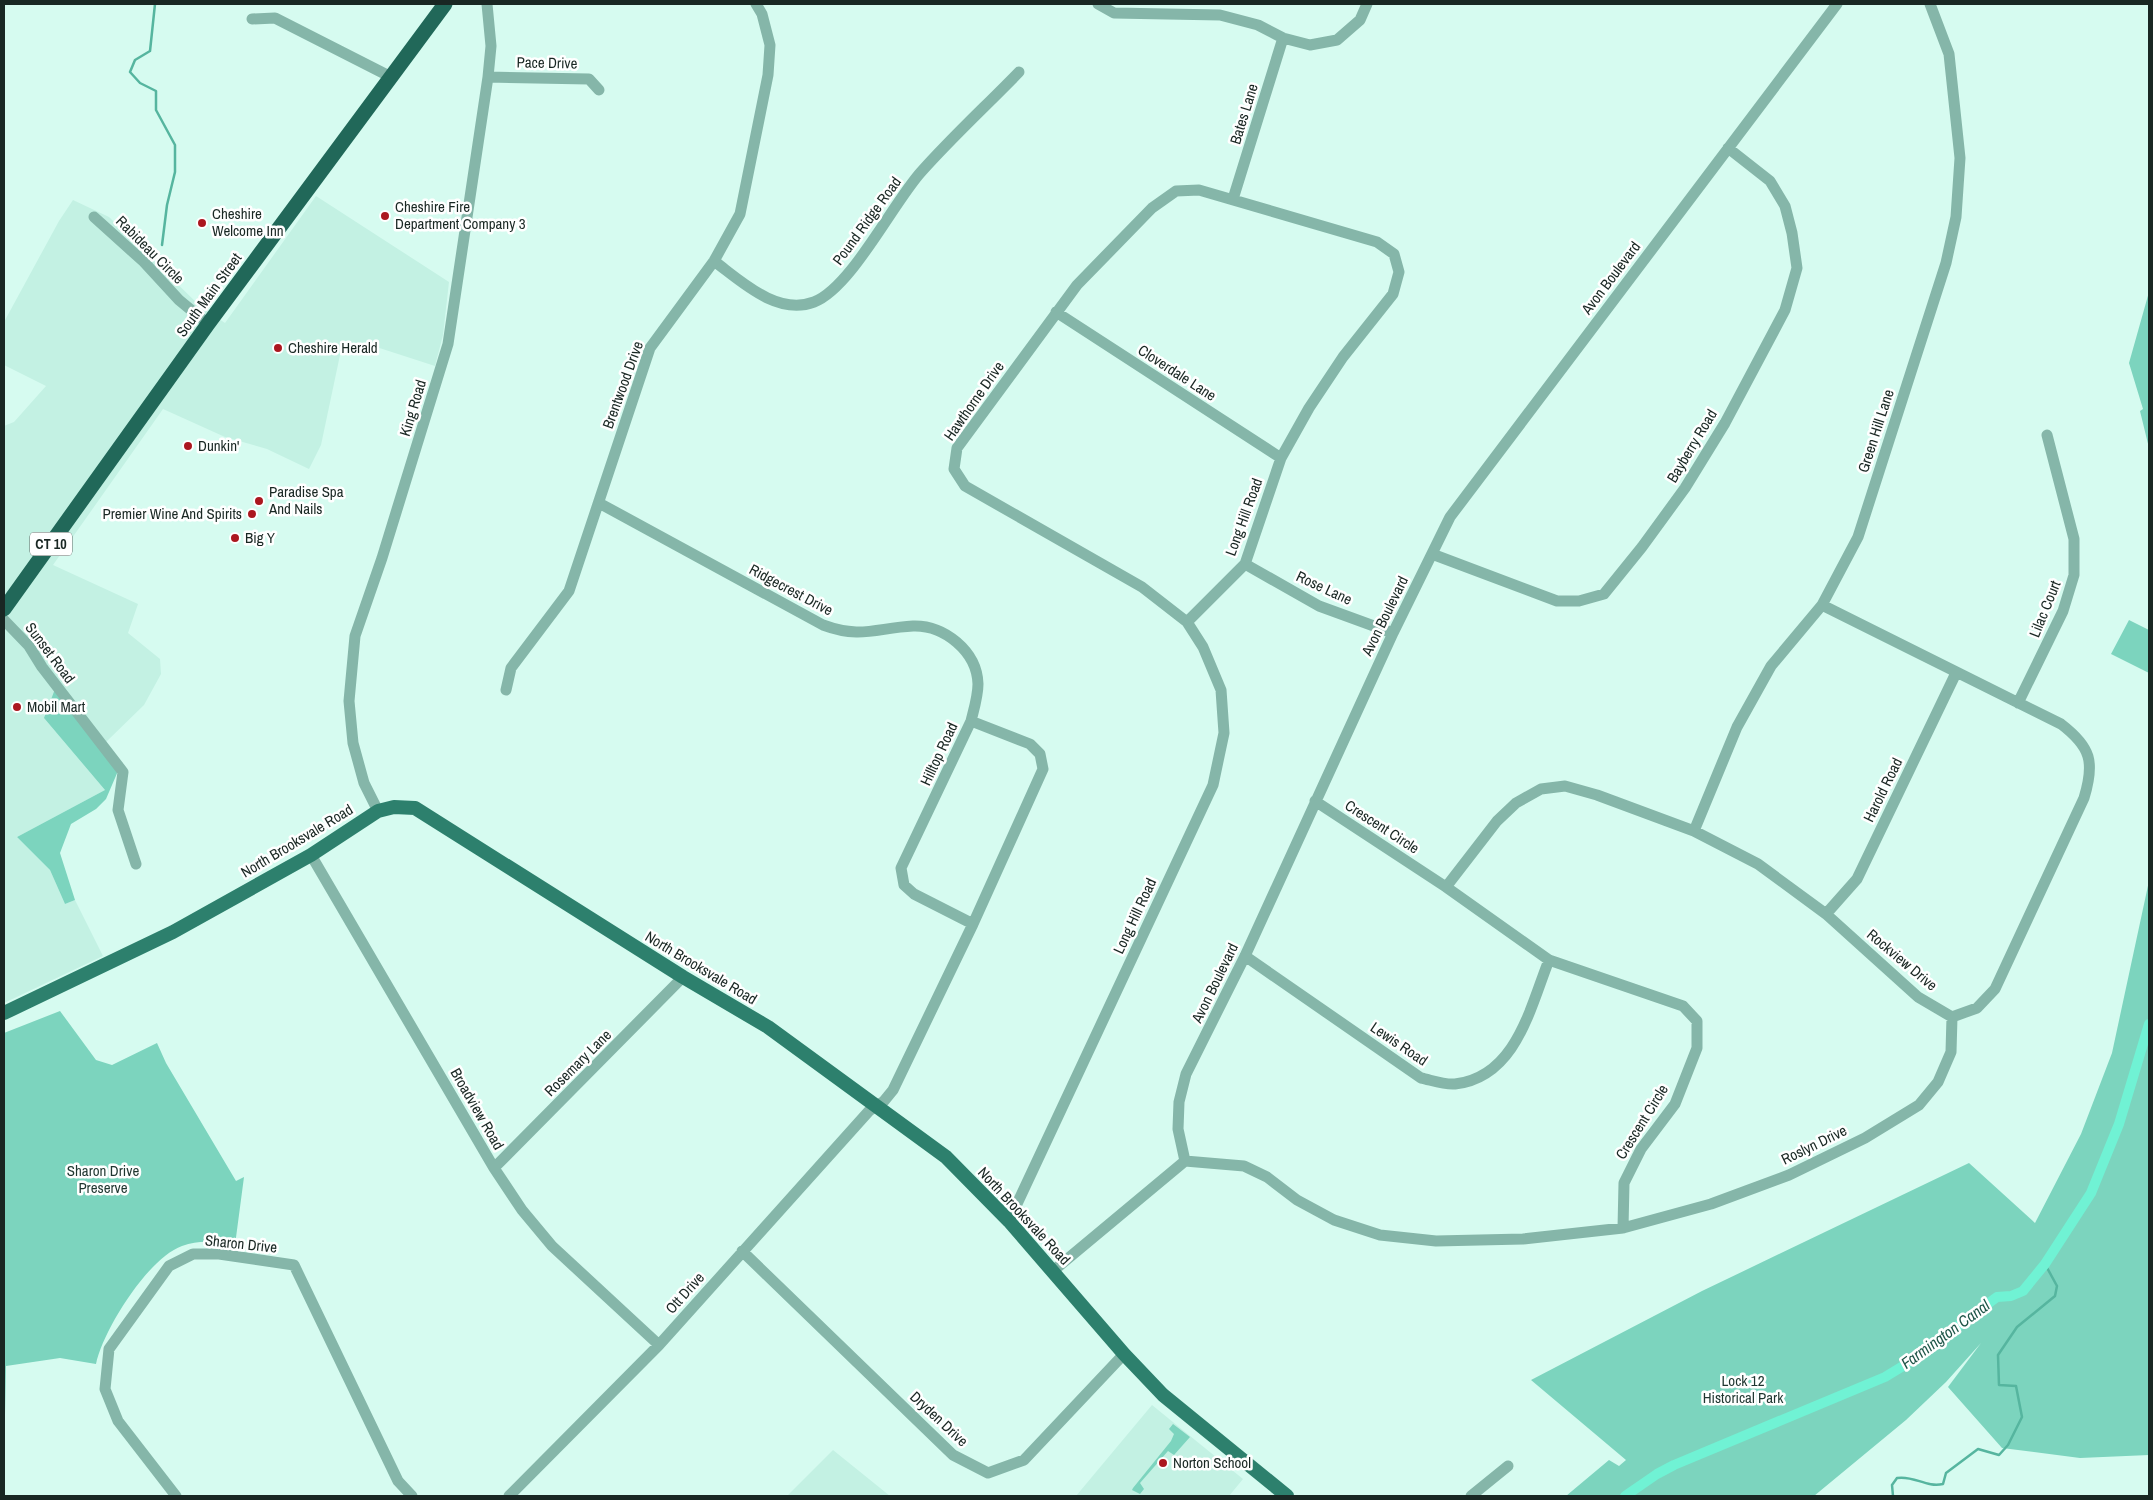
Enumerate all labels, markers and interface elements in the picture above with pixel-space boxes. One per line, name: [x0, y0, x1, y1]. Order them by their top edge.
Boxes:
street label: Pace Drive: [516, 51, 578, 74]
street label: Bates Lane: [1224, 81, 1263, 147]
street label: Pound Ridge Road: [827, 172, 906, 269]
place label: Cheshire Fire Department Company 3: [395, 196, 526, 234]
place label: Cheshire Welcome Inn: [212, 203, 284, 241]
marker: Cheshire Fire Department Company 3: [379, 210, 391, 222]
street label: Rabideau Circle: [112, 211, 189, 289]
marker: Cheshire Welcome Inn: [196, 217, 208, 229]
street label: Avon Boulevard: [1576, 237, 1645, 319]
street label: South Main Street: [171, 248, 247, 341]
place label: Cheshire Herald: [288, 337, 378, 358]
street label: Brentwood Drive: [597, 338, 648, 431]
street label: Cloverdale Lane: [1134, 339, 1221, 406]
marker: Cheshire Herald: [272, 342, 284, 354]
street label: Hawthorne Drive: [939, 357, 1009, 445]
street label: King Road: [394, 377, 431, 439]
street label: Green Hill Lane: [1852, 386, 1899, 475]
street label: Bayberry Road: [1661, 405, 1722, 486]
place label: Dunkin': [198, 435, 239, 456]
marker: Dunkin': [182, 440, 194, 452]
street label: Long Hill Road: [1220, 475, 1267, 559]
place label: Paradise Spa And Nails: [268, 481, 344, 519]
marker: Paradise Spa And Nails: [253, 495, 265, 507]
place label: Premier Wine And Spirits: [103, 503, 242, 524]
marker: Premier Wine And Spirits: [246, 508, 258, 520]
place label: Big Y: [245, 527, 276, 548]
road number: CT 10: [30, 532, 72, 556]
marker: Big Y: [229, 532, 241, 544]
street label: Ridgecrest Drive: [746, 559, 837, 621]
street label: Rose Lane: [1293, 565, 1356, 610]
street label: Avon Boulevard: [1356, 572, 1413, 660]
street label: Lilac Court: [2024, 577, 2066, 640]
street label: Sunset Road: [21, 618, 80, 687]
place label: Mobil Mart: [27, 696, 86, 717]
marker: Mobil Mart: [11, 701, 23, 713]
street label: Hilltop Road: [915, 719, 962, 789]
street label: Harold Road: [1858, 754, 1907, 825]
street label: Crescent Circle: [1341, 795, 1424, 859]
street label: North Brooksvale Road: [237, 799, 357, 882]
street label: Long Hill Road: [1108, 874, 1161, 957]
street label: Rockview Drive: [1863, 924, 1942, 995]
street label: North Brooksvale Road: [641, 926, 761, 1009]
street label: Avon Boulevard: [1186, 939, 1243, 1027]
street label: Lewis Road: [1366, 1017, 1432, 1070]
street label: Rosemary Lane: [540, 1024, 616, 1101]
street label: Broadview Road: [446, 1064, 509, 1153]
street label: Crescent Circle: [1610, 1080, 1673, 1163]
street label: Roslyn Drive: [1778, 1120, 1850, 1169]
park label: Sharon Drive Preserve: [67, 1160, 139, 1198]
street label: North Brooksvale Road: [973, 1162, 1075, 1269]
street label: Sharon Drive: [204, 1229, 278, 1258]
street label: Ott Drive: [660, 1267, 709, 1318]
water label: Farmington Canal: [1896, 1294, 1995, 1374]
park label: Lock 12 Historical Park: [1703, 1370, 1784, 1408]
street label: Dryden Drive: [906, 1386, 973, 1451]
place label: Norton School: [1173, 1452, 1251, 1473]
marker: Norton School: [1157, 1457, 1169, 1469]

